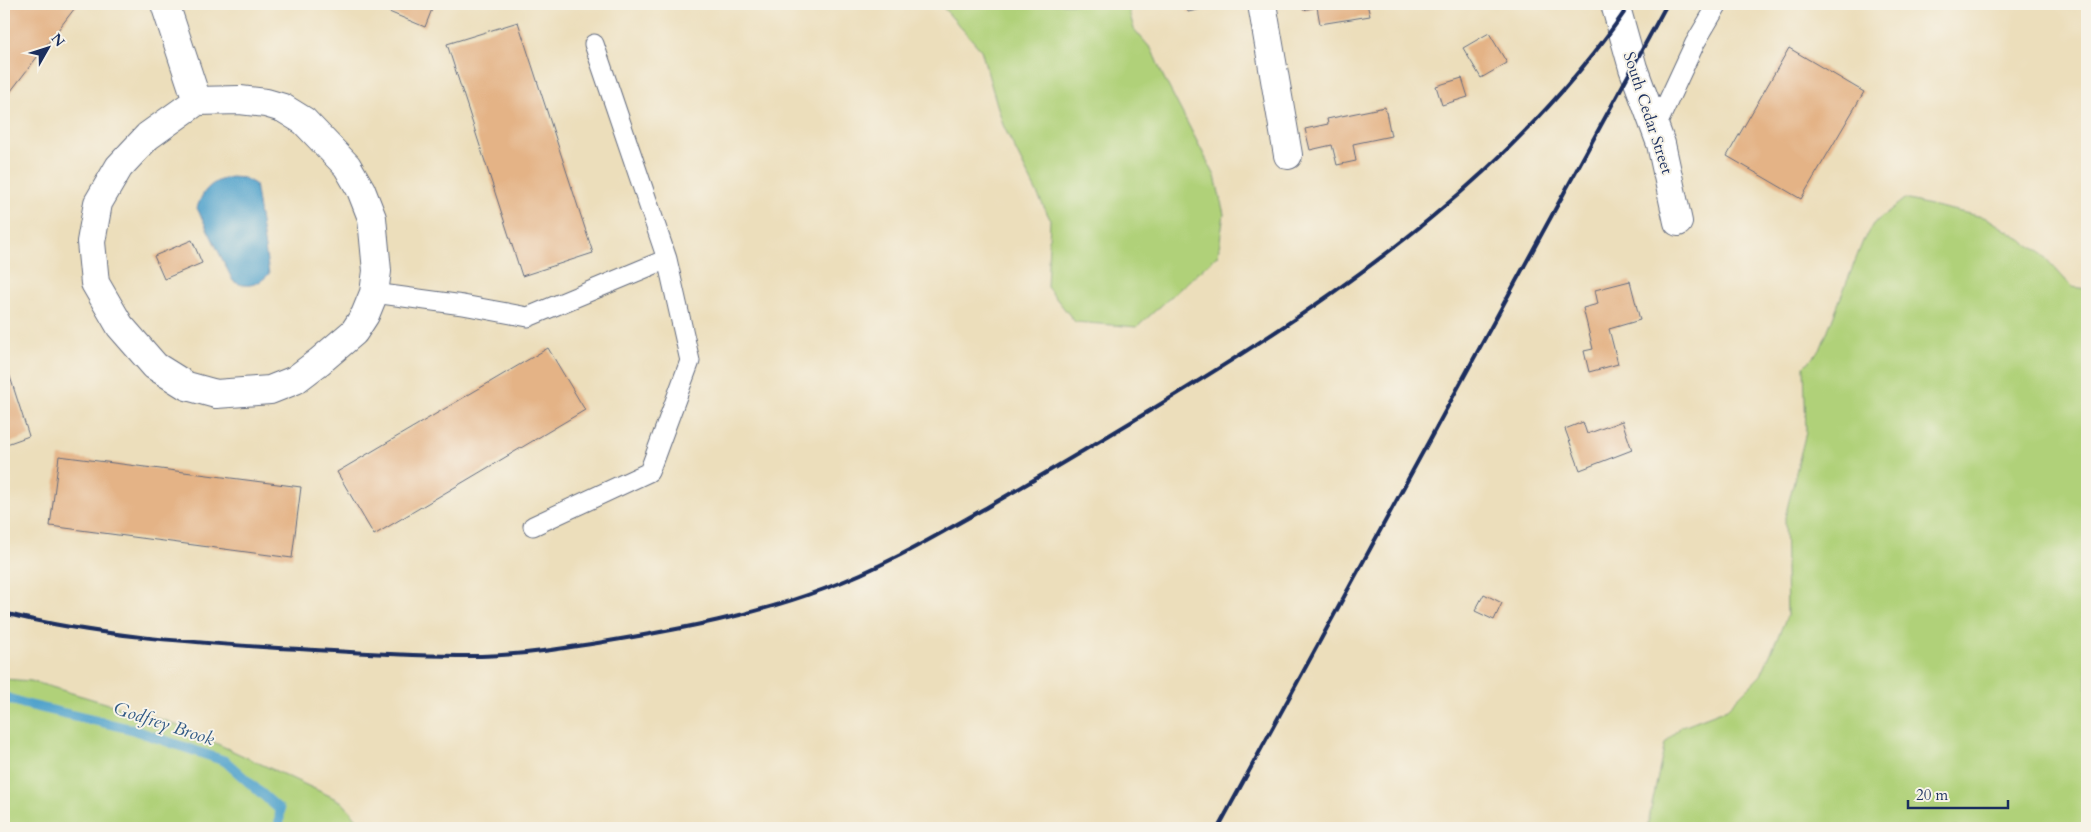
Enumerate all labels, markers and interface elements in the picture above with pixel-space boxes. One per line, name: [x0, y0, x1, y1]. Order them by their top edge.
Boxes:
north arrow: [22, 22, 72, 72]
text: N: [47, 29, 69, 51]
street label: South Cedar Street: [1618, 49, 1678, 177]
water label: Godfrey Brook: [110, 696, 218, 752]
scale bar: [1908, 777, 2008, 809]
text: 20 m: [1916, 785, 1948, 805]

